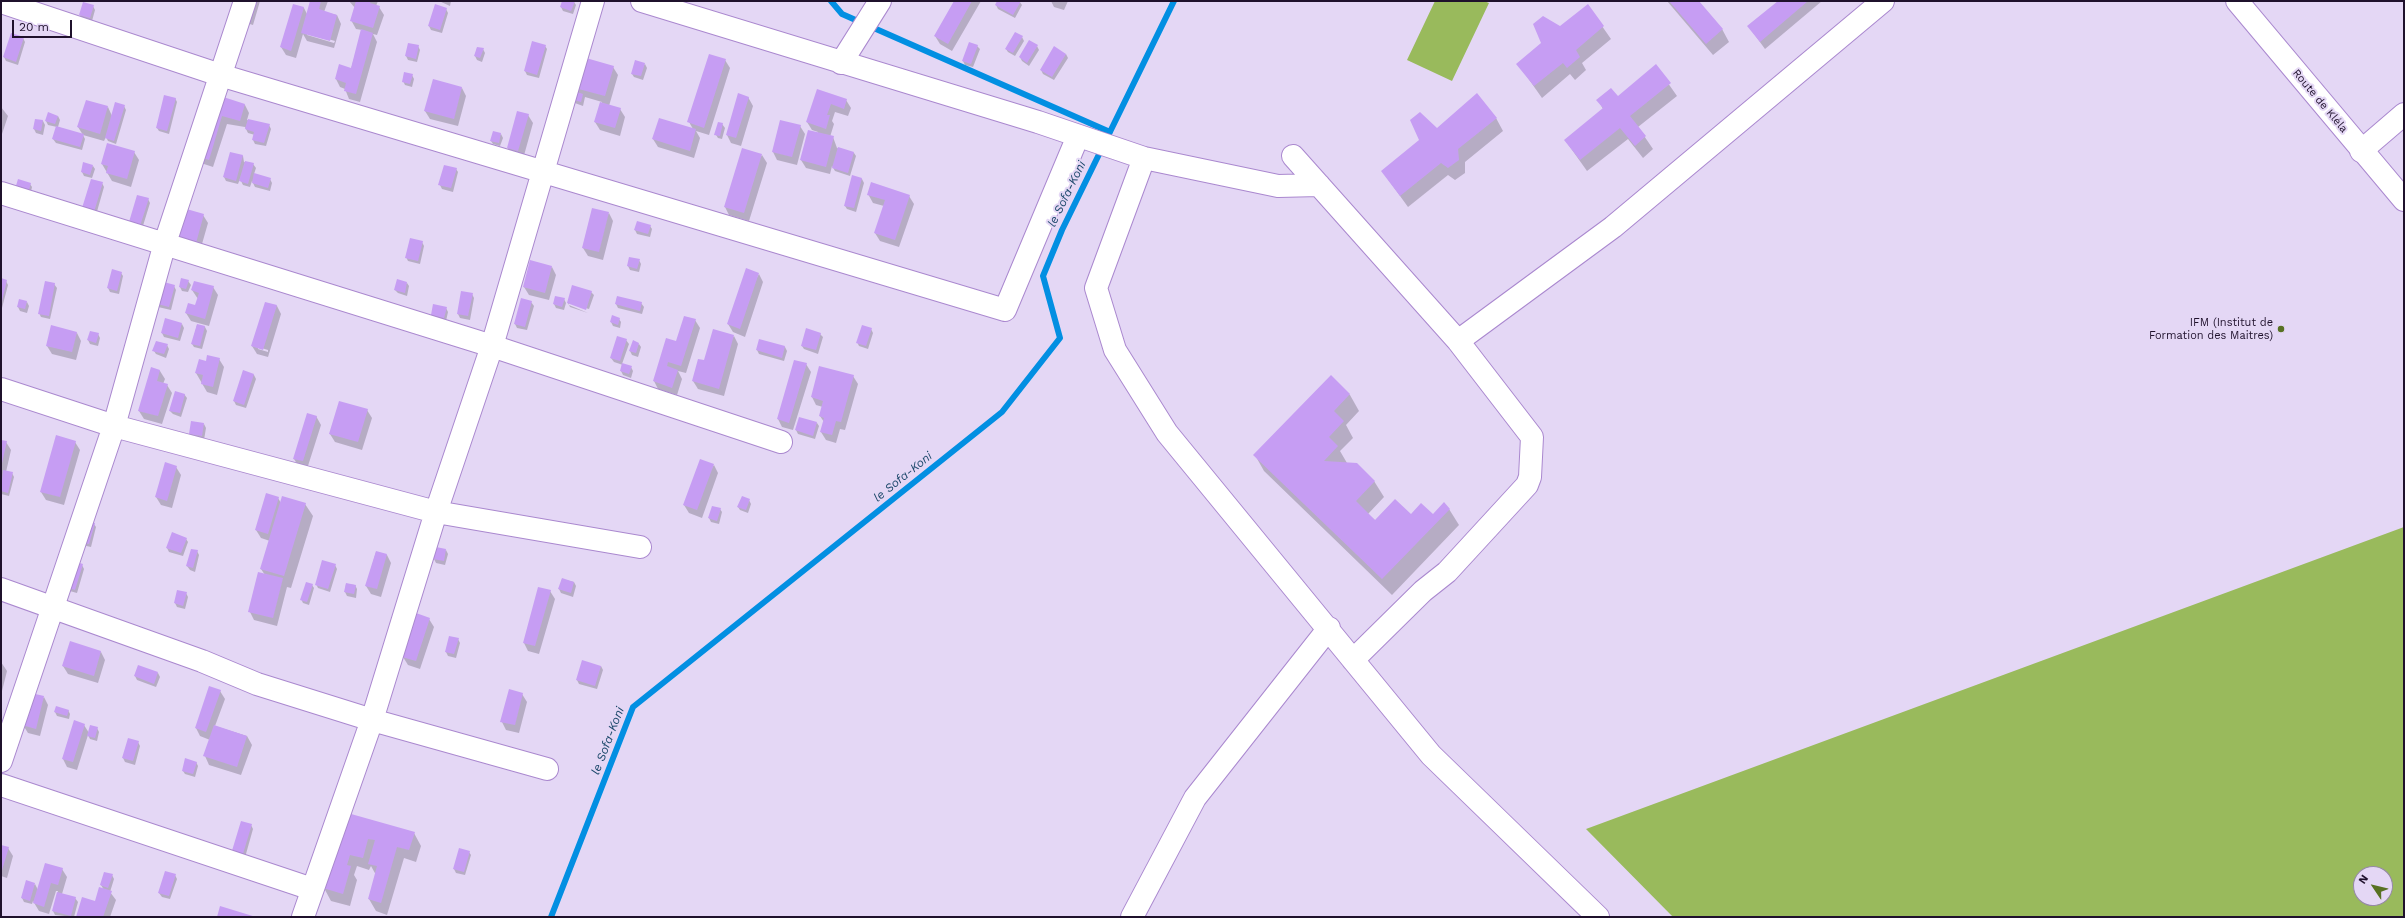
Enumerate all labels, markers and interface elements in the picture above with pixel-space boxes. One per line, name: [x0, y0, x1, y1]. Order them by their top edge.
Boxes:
scale bar: [14, 12, 74, 38]
text: 20 m: [19, 20, 49, 34]
street label: Route de Kléla: [2290, 67, 2350, 135]
water label: le Sofa-Koni: [1045, 159, 1089, 229]
place label: IFM (Institut de Formation des Maitres): [2149, 316, 2273, 342]
marker: IFM (Institut de Formation des Maitres): [2276, 324, 2286, 334]
water label: le Sofa-Koni: [871, 449, 935, 505]
water label: le Sofa-Koni: [588, 705, 628, 777]
north arrow: [2353, 866, 2393, 906]
text: N: [2356, 872, 2371, 886]

